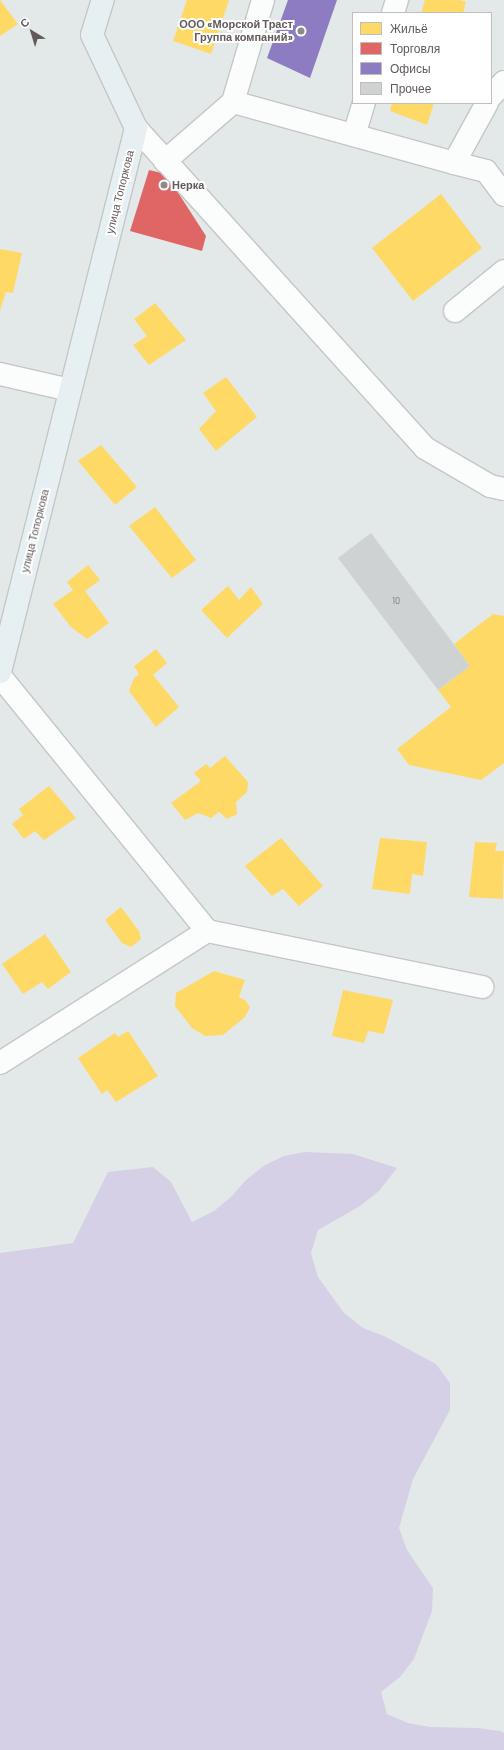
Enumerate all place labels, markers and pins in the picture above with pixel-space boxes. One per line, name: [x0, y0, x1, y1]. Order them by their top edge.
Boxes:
place label: ООО «Морской Траст Группа компаний»: [179, 18, 293, 44]
marker: ООО «Морской Траст Группа компаний»: [296, 26, 306, 36]
place label: Нерка: [172, 178, 204, 192]
marker: Нерка: [159, 180, 169, 190]

